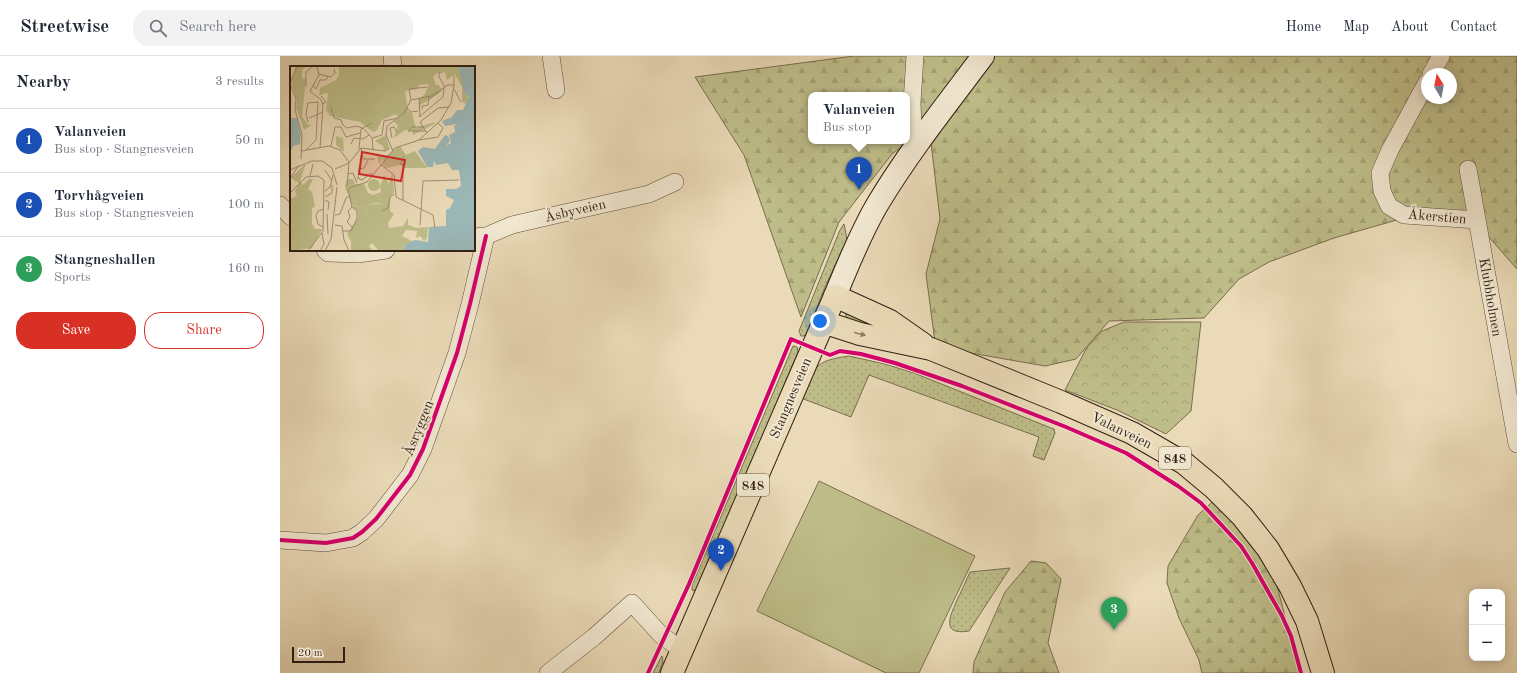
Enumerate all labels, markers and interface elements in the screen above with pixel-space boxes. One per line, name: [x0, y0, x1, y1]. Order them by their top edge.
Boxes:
search box: [133, 10, 413, 46]
icon: search: [147, 17, 169, 39]
text: Streetwise: [20, 18, 109, 37]
text: Search here: [179, 20, 256, 35]
text: Home: [1286, 20, 1321, 34]
text: Map: [1343, 20, 1369, 34]
text: About: [1391, 20, 1428, 34]
text: Contact: [1450, 20, 1497, 34]
inset map: [290, 66, 475, 251]
north arrow: [1421, 68, 1457, 104]
text: Nearby: [16, 74, 71, 91]
text: 3 results: [215, 75, 264, 88]
popup: [808, 92, 910, 144]
text: Valanveien: [823, 103, 895, 118]
text: Bus stop: [823, 121, 871, 134]
text: Valanveien: [54, 125, 126, 140]
text: 1: [25, 134, 33, 147]
text: 50 m: [235, 134, 264, 147]
text: Bus stop · Stangnesveien: [54, 143, 194, 156]
pin: 1: [846, 157, 872, 190]
text: Torvhågveien: [54, 189, 144, 204]
street label: Åsbyveien: [542, 193, 608, 225]
text: 2: [25, 198, 33, 211]
text: 100 m: [227, 198, 264, 211]
street label: Åkerstien: [1407, 203, 1468, 227]
text: Bus stop · Stangnesveien: [54, 207, 194, 220]
text: Stangneshallen: [54, 253, 156, 268]
street label: Klubbholmen: [1476, 257, 1504, 338]
text: 3: [25, 262, 33, 275]
text: 160 m: [227, 262, 264, 275]
text: Sports: [54, 271, 91, 284]
your location: [810, 311, 830, 331]
button: Save: [16, 312, 136, 349]
button: Share: [144, 312, 264, 349]
one-way arrow: [854, 332, 866, 338]
street label: Stangnesveien: [768, 355, 814, 441]
street label: Åsryggen: [398, 396, 437, 458]
street label: Valanveien: [1089, 410, 1155, 452]
road number: 848: [1159, 447, 1191, 469]
road number: 848: [737, 474, 769, 496]
pin: 2: [708, 538, 734, 571]
map controls: [1469, 589, 1505, 661]
button: +: [1469, 589, 1505, 625]
pin: 3: [1101, 597, 1127, 630]
button: −: [1469, 625, 1505, 661]
scale bar: [292, 645, 345, 664]
text: 20 m: [298, 648, 323, 659]

